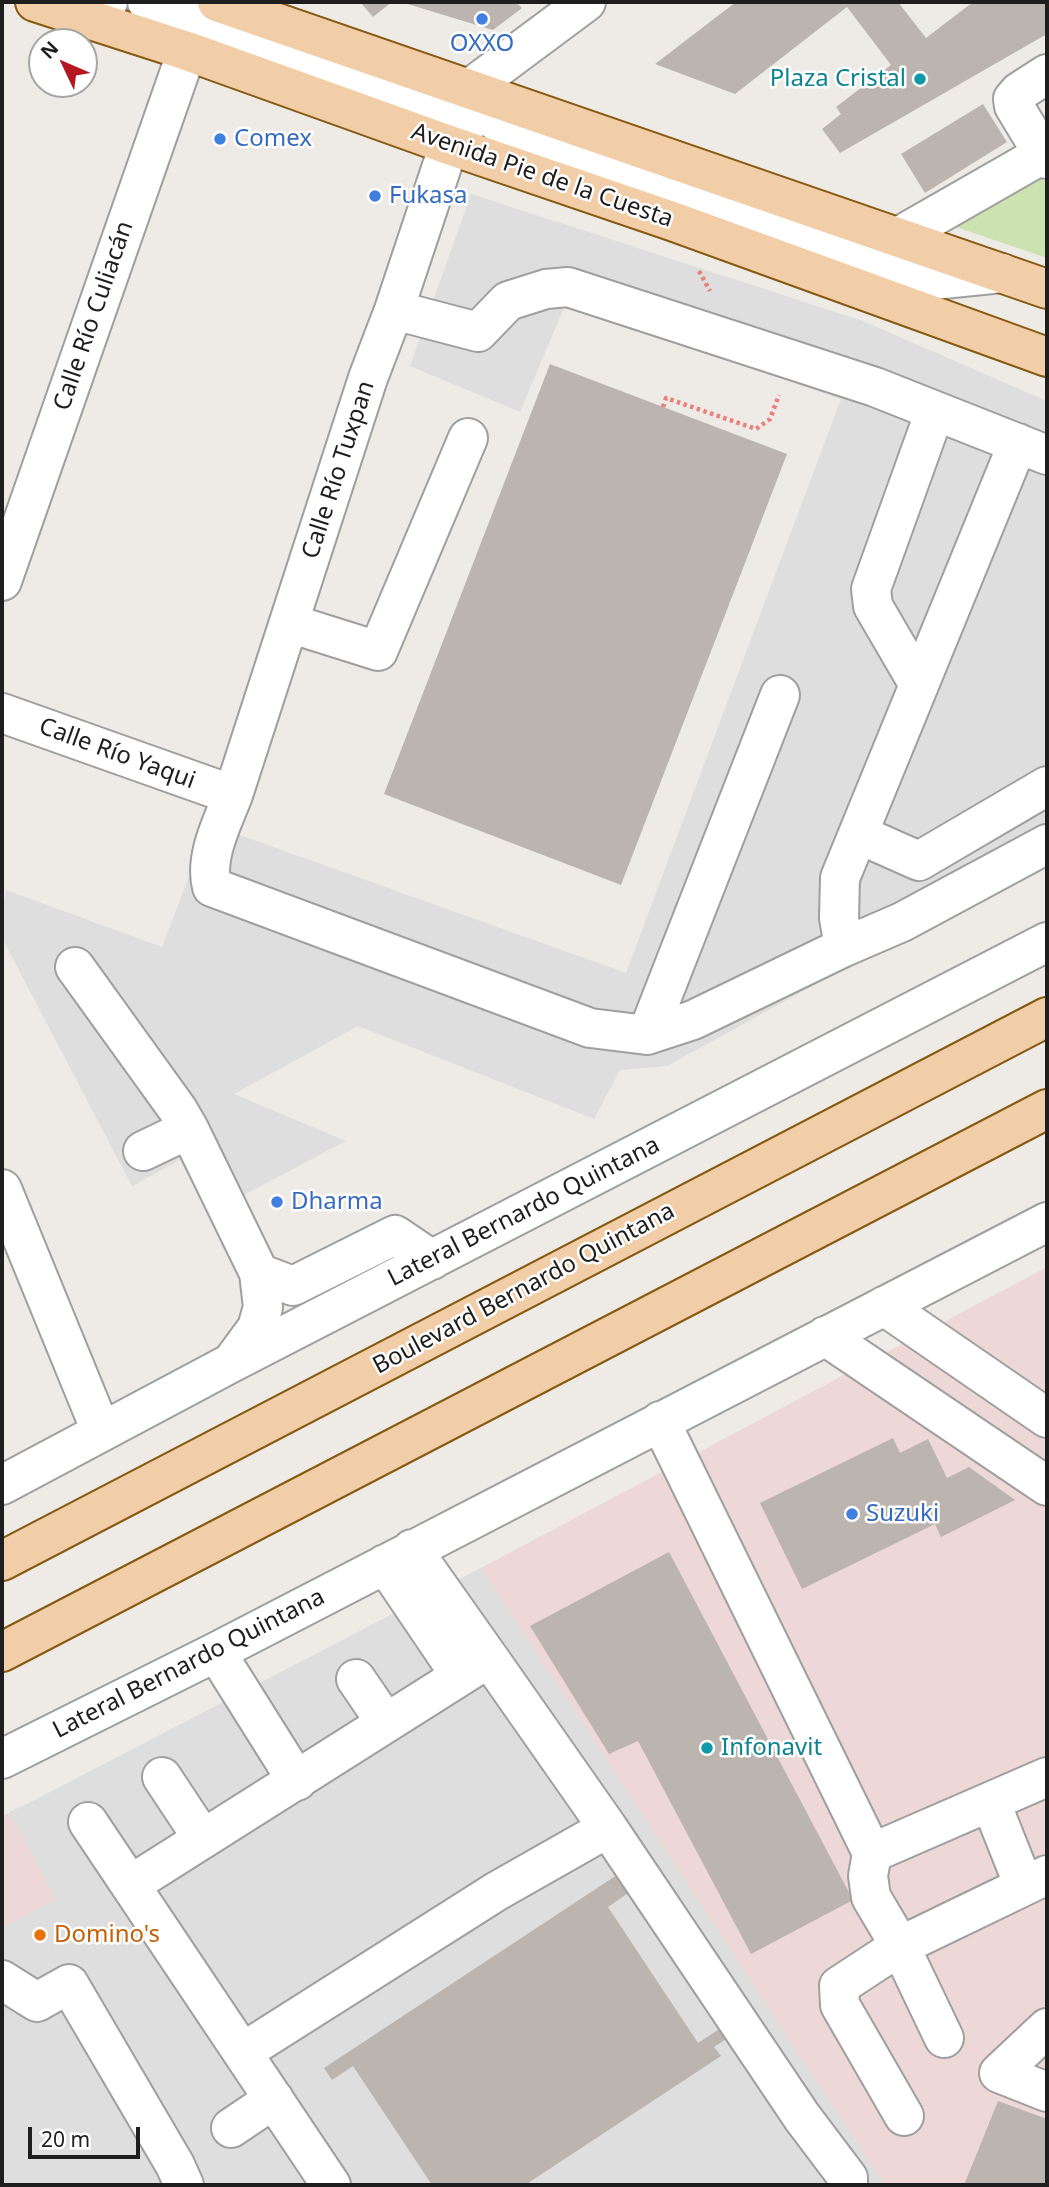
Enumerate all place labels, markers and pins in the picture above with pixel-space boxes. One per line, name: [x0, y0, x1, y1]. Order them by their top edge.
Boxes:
marker: OXXO: [474, 11, 490, 27]
place label: OXXO: [450, 30, 514, 58]
place label: Plaza Cristal: [770, 65, 906, 93]
marker: Plaza Cristal: [912, 71, 928, 87]
place label: Comex: [234, 125, 312, 153]
marker: Comex: [212, 131, 228, 147]
place label: Fukasa: [389, 182, 468, 210]
marker: Fukasa: [367, 188, 383, 204]
place label: Dharma: [291, 1188, 383, 1216]
marker: Dharma: [269, 1194, 285, 1210]
place label: Suzuki: [866, 1500, 939, 1528]
marker: Suzuki: [844, 1506, 860, 1522]
place label: Infonavit: [721, 1734, 822, 1762]
marker: Infonavit: [699, 1740, 715, 1756]
place label: Domino's: [54, 1921, 160, 1949]
marker: Domino's: [32, 1927, 48, 1943]

